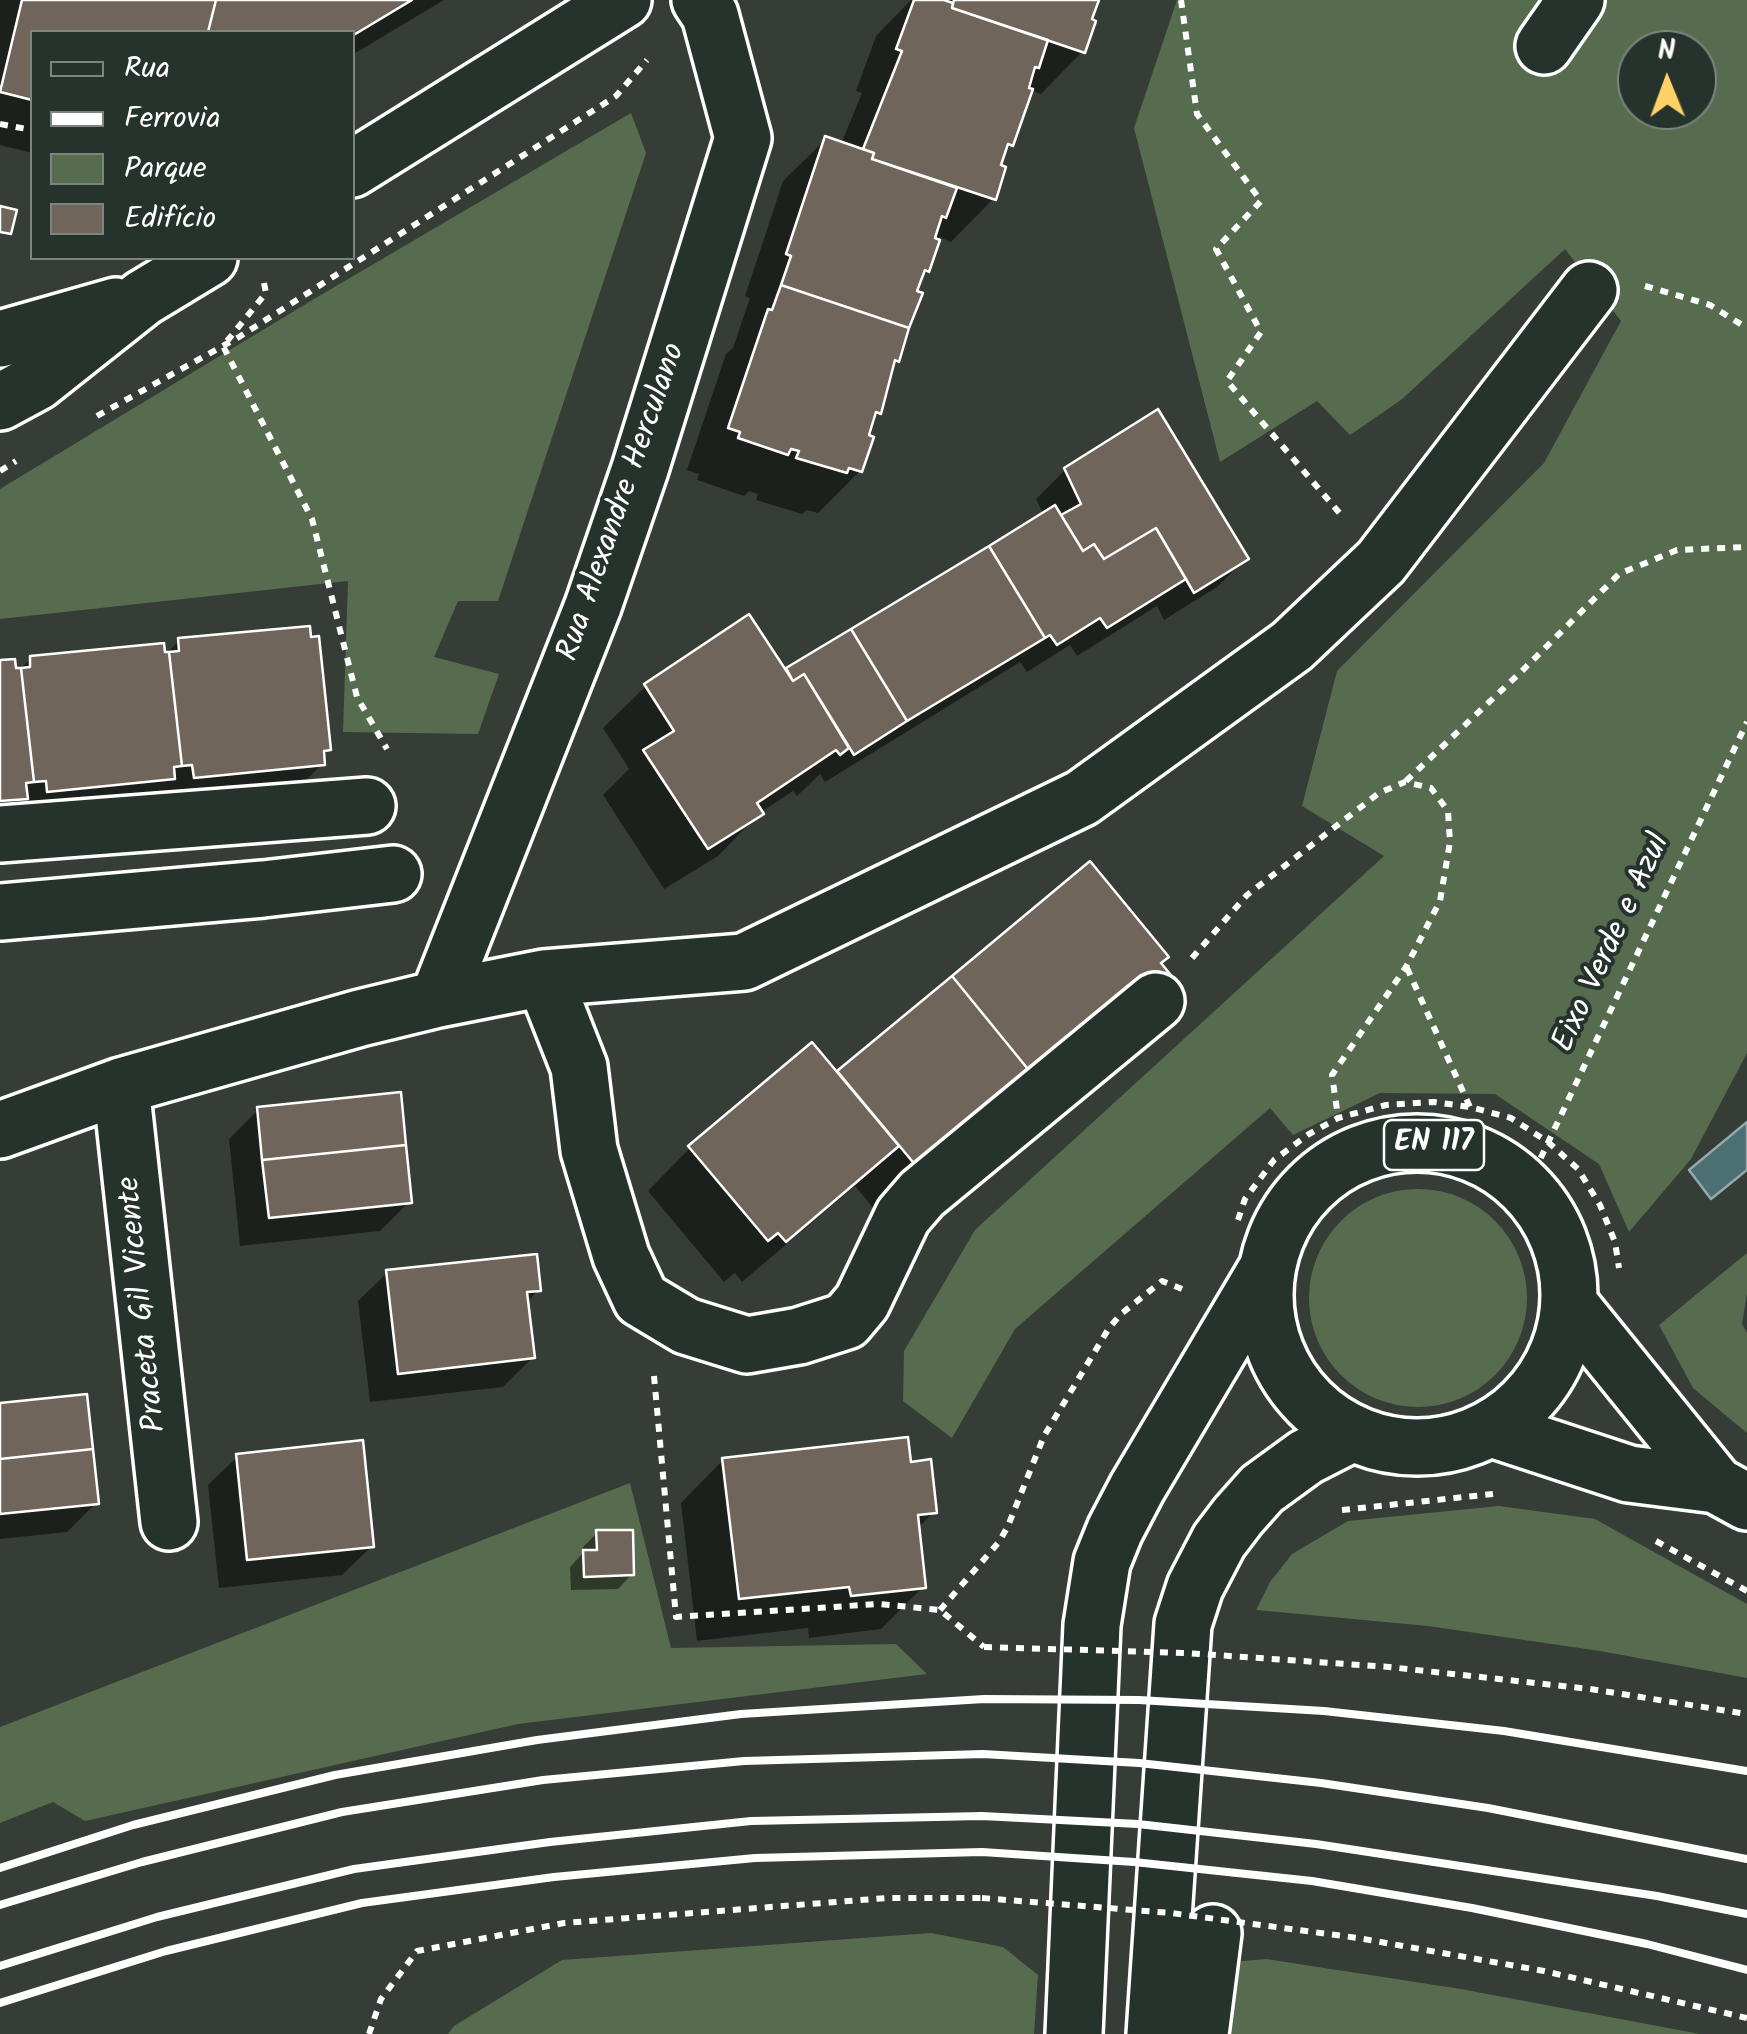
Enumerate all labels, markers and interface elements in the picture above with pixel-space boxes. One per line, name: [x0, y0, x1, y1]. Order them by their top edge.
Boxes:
text: N: [1657, 29, 1676, 74]
legend: [30, 30, 355, 260]
north arrow: [1617, 30, 1717, 130]
text: Rua: [124, 45, 170, 93]
text: Ferrovia: [124, 95, 221, 143]
text: Parque: [124, 145, 206, 193]
text: Edifício: [124, 195, 216, 243]
street label: Rua Alexandre Herculano: [552, 339, 696, 667]
street label: Eixo Verde e Azul: [1547, 829, 1681, 1059]
road number: EN 117: [1384, 1120, 1484, 1170]
street label: Praceta Gil Vicente: [112, 1174, 178, 1434]

